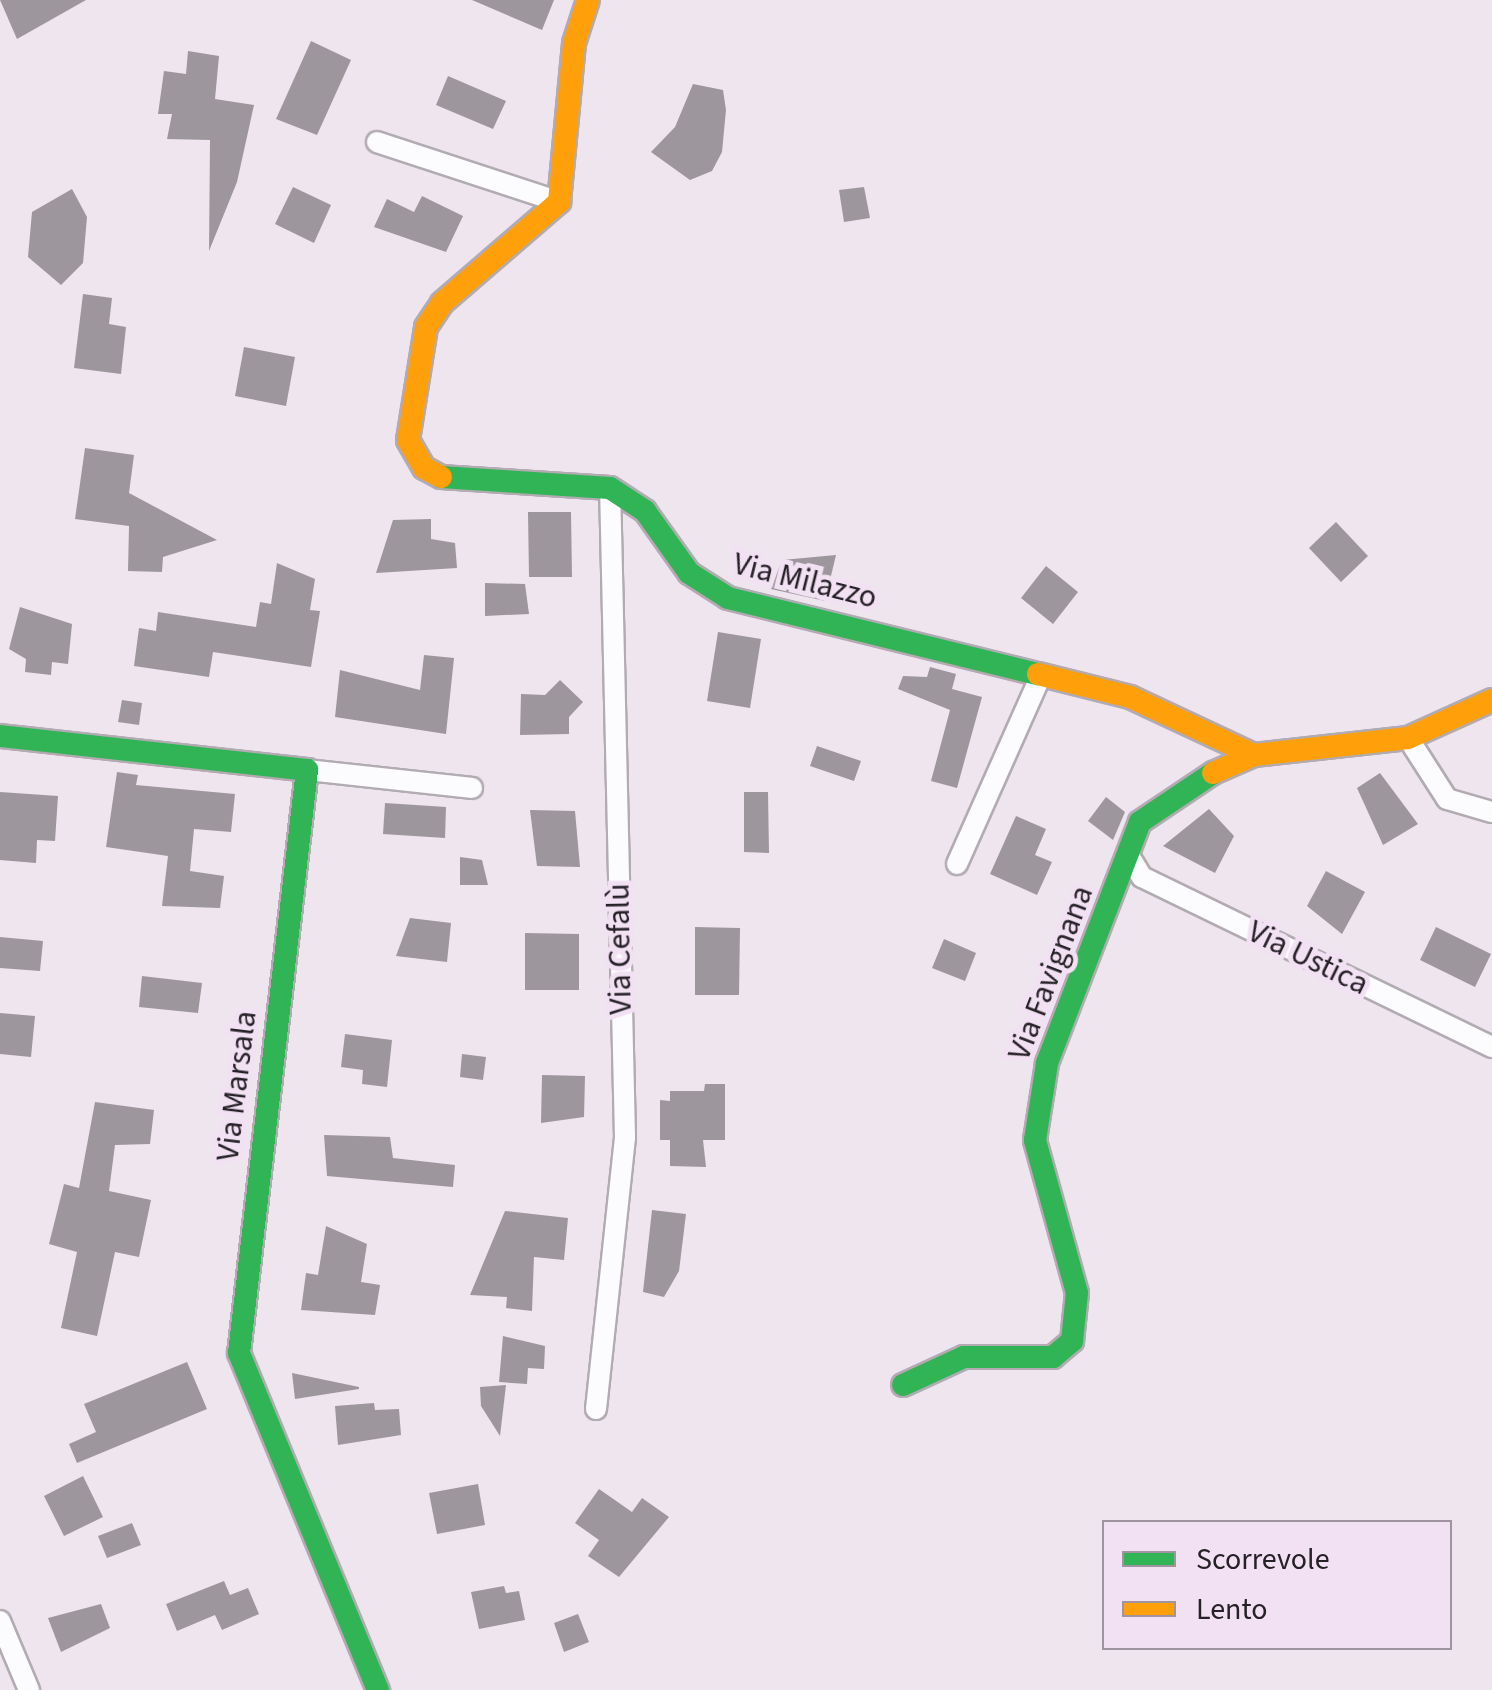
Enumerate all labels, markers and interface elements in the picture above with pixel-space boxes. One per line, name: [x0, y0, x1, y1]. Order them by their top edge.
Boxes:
street label: Via Milazzo: [729, 545, 881, 617]
street label: Via Favignana: [1000, 880, 1102, 1066]
street label: Via Cefalù: [600, 883, 640, 1015]
street label: Via Ustica: [1241, 912, 1375, 1004]
street label: Via Marsala: [209, 1009, 265, 1163]
legend: [1102, 1520, 1452, 1650]
text: Scorrevole: [1196, 1538, 1330, 1581]
text: Lento: [1196, 1588, 1268, 1631]

